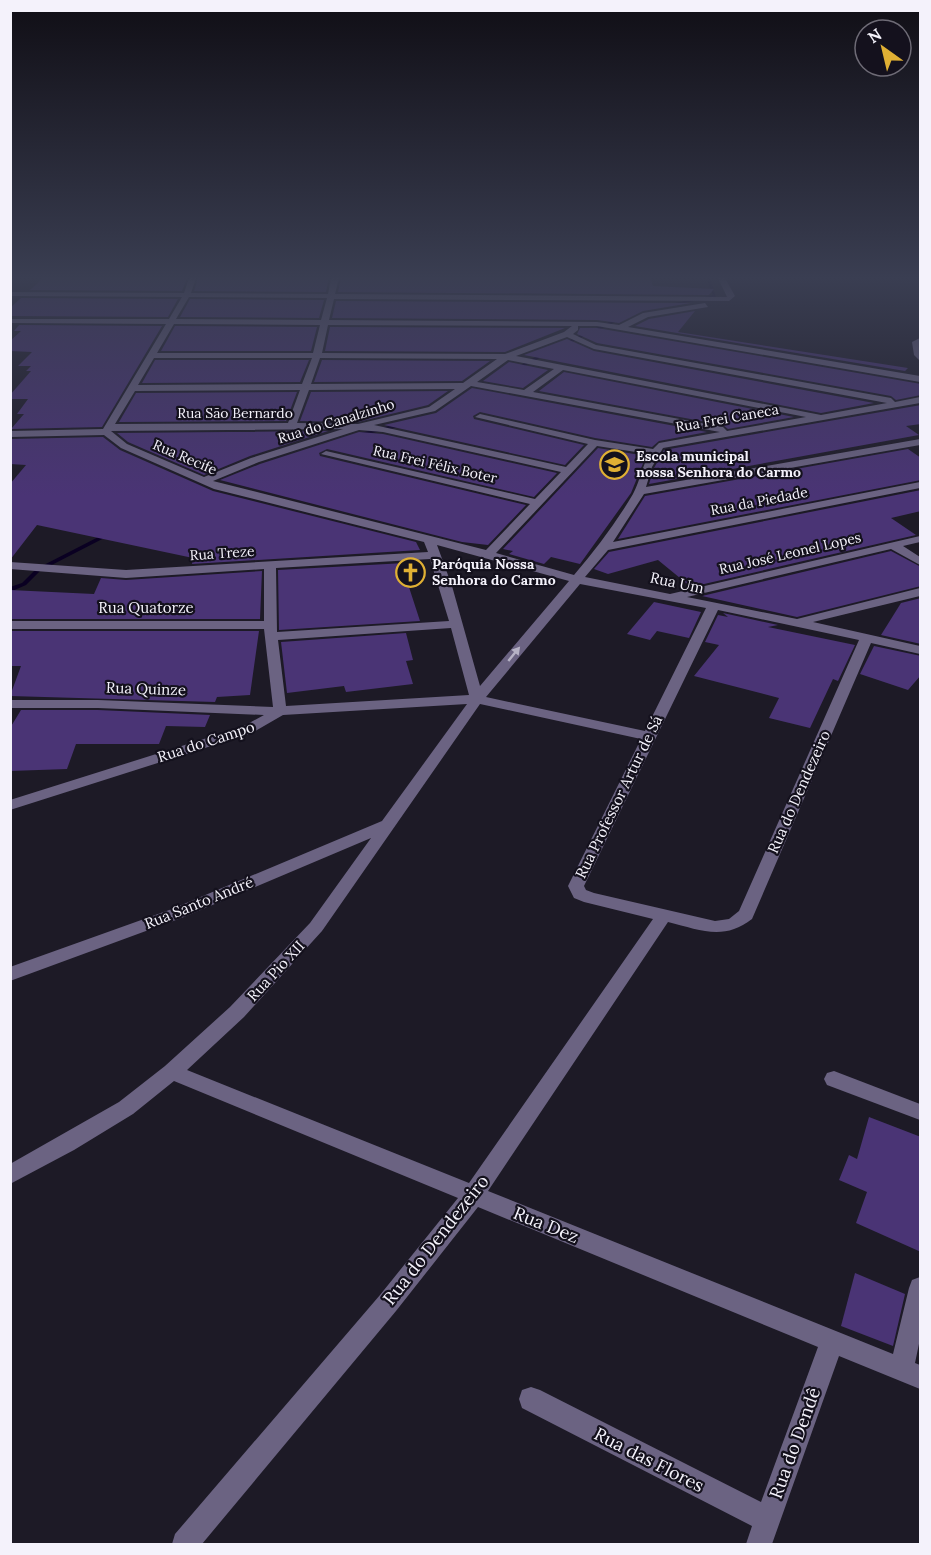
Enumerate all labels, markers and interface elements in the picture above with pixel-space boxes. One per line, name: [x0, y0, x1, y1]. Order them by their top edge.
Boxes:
north arrow: [853, 18, 913, 78]
text: N: [864, 24, 885, 47]
street label: Rua do Canalzinho: [276, 395, 396, 447]
street label: Rua Frei Caneca: [674, 400, 780, 436]
street label: Rua São Bernardo: [177, 404, 293, 422]
street label: Rua Recife: [150, 435, 220, 479]
street label: Rua Frei Félix Boter: [371, 441, 499, 487]
place label: Escola municipal nossa Senhora do Carmo: [636, 447, 801, 481]
school or university icon: Escola municipal nossa Senhora do Carmo: [599, 448, 631, 480]
street label: Rua da Piedade: [709, 483, 810, 519]
street label: Rua José Leonel Lopes: [717, 528, 863, 578]
street label: Rua Treze: [189, 542, 255, 564]
place label: Paróquia Nossa Senhora do Carmo: [432, 555, 556, 589]
church icon: Paróquia Nossa Senhora do Carmo: [395, 556, 427, 588]
street label: Rua Um: [648, 568, 706, 597]
street label: Rua Quatorze: [98, 598, 194, 617]
one-way arrow: [507, 646, 520, 662]
street label: Rua Quinze: [106, 678, 186, 699]
street label: Rua Professor Artur de Sá: [571, 712, 666, 881]
street label: Rua do Campo: [155, 717, 257, 766]
street label: Rua do Dendezeiro: [763, 727, 834, 856]
street label: Rua Santo André: [142, 872, 256, 933]
street label: Rua Pio XII: [243, 936, 308, 1005]
street label: Rua do Dendezeiro: [378, 1170, 494, 1309]
street label: Rua Dez: [510, 1201, 582, 1248]
street label: Rua do Dendê: [764, 1384, 825, 1502]
street label: Rua das Flores: [590, 1422, 708, 1497]

